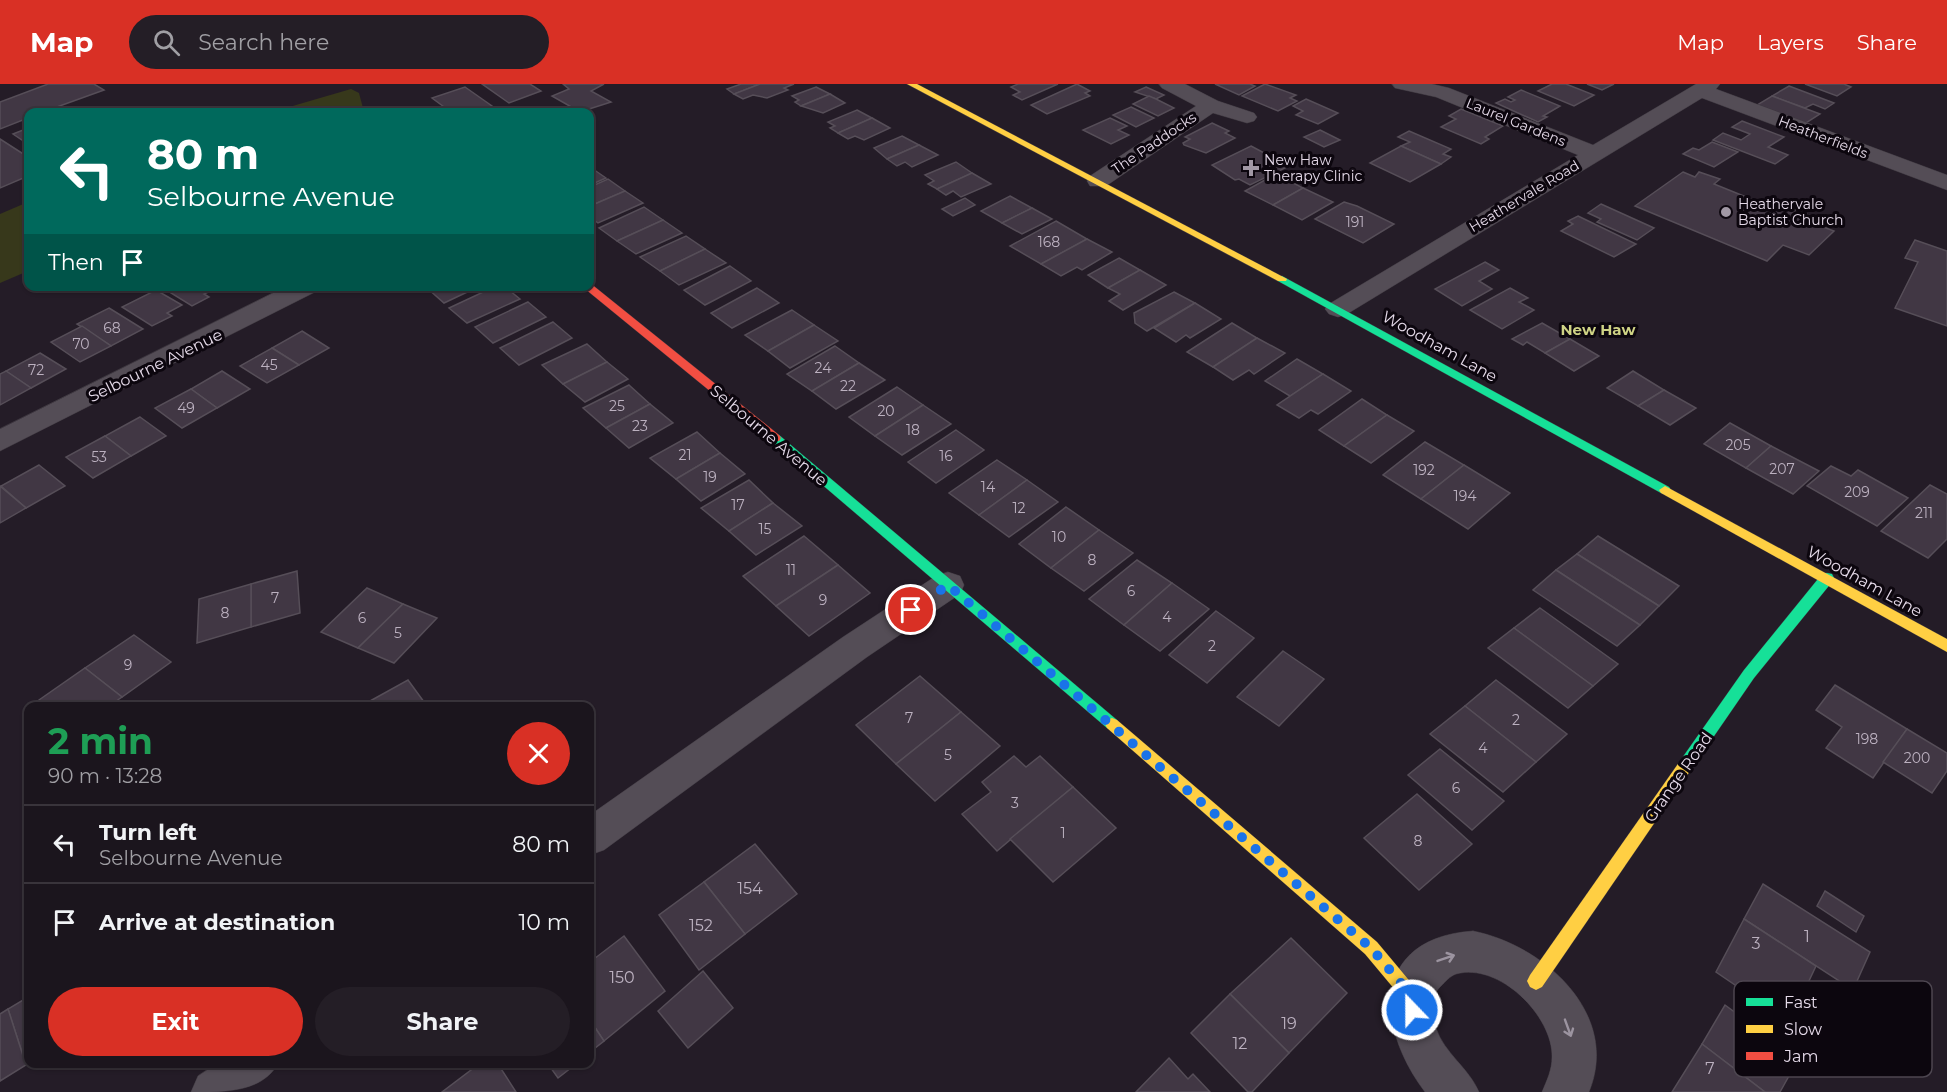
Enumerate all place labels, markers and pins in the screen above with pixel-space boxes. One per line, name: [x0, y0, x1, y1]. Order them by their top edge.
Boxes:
place label: New Haw Therapy Clinic: [1264, 151, 1362, 185]
marker: New Haw Therapy Clinic: [1242, 159, 1260, 177]
place label: Heathervale Baptist Church: [1738, 195, 1843, 229]
marker: Heathervale Baptist Church: [1719, 205, 1733, 219]
pin: [885, 584, 936, 635]

